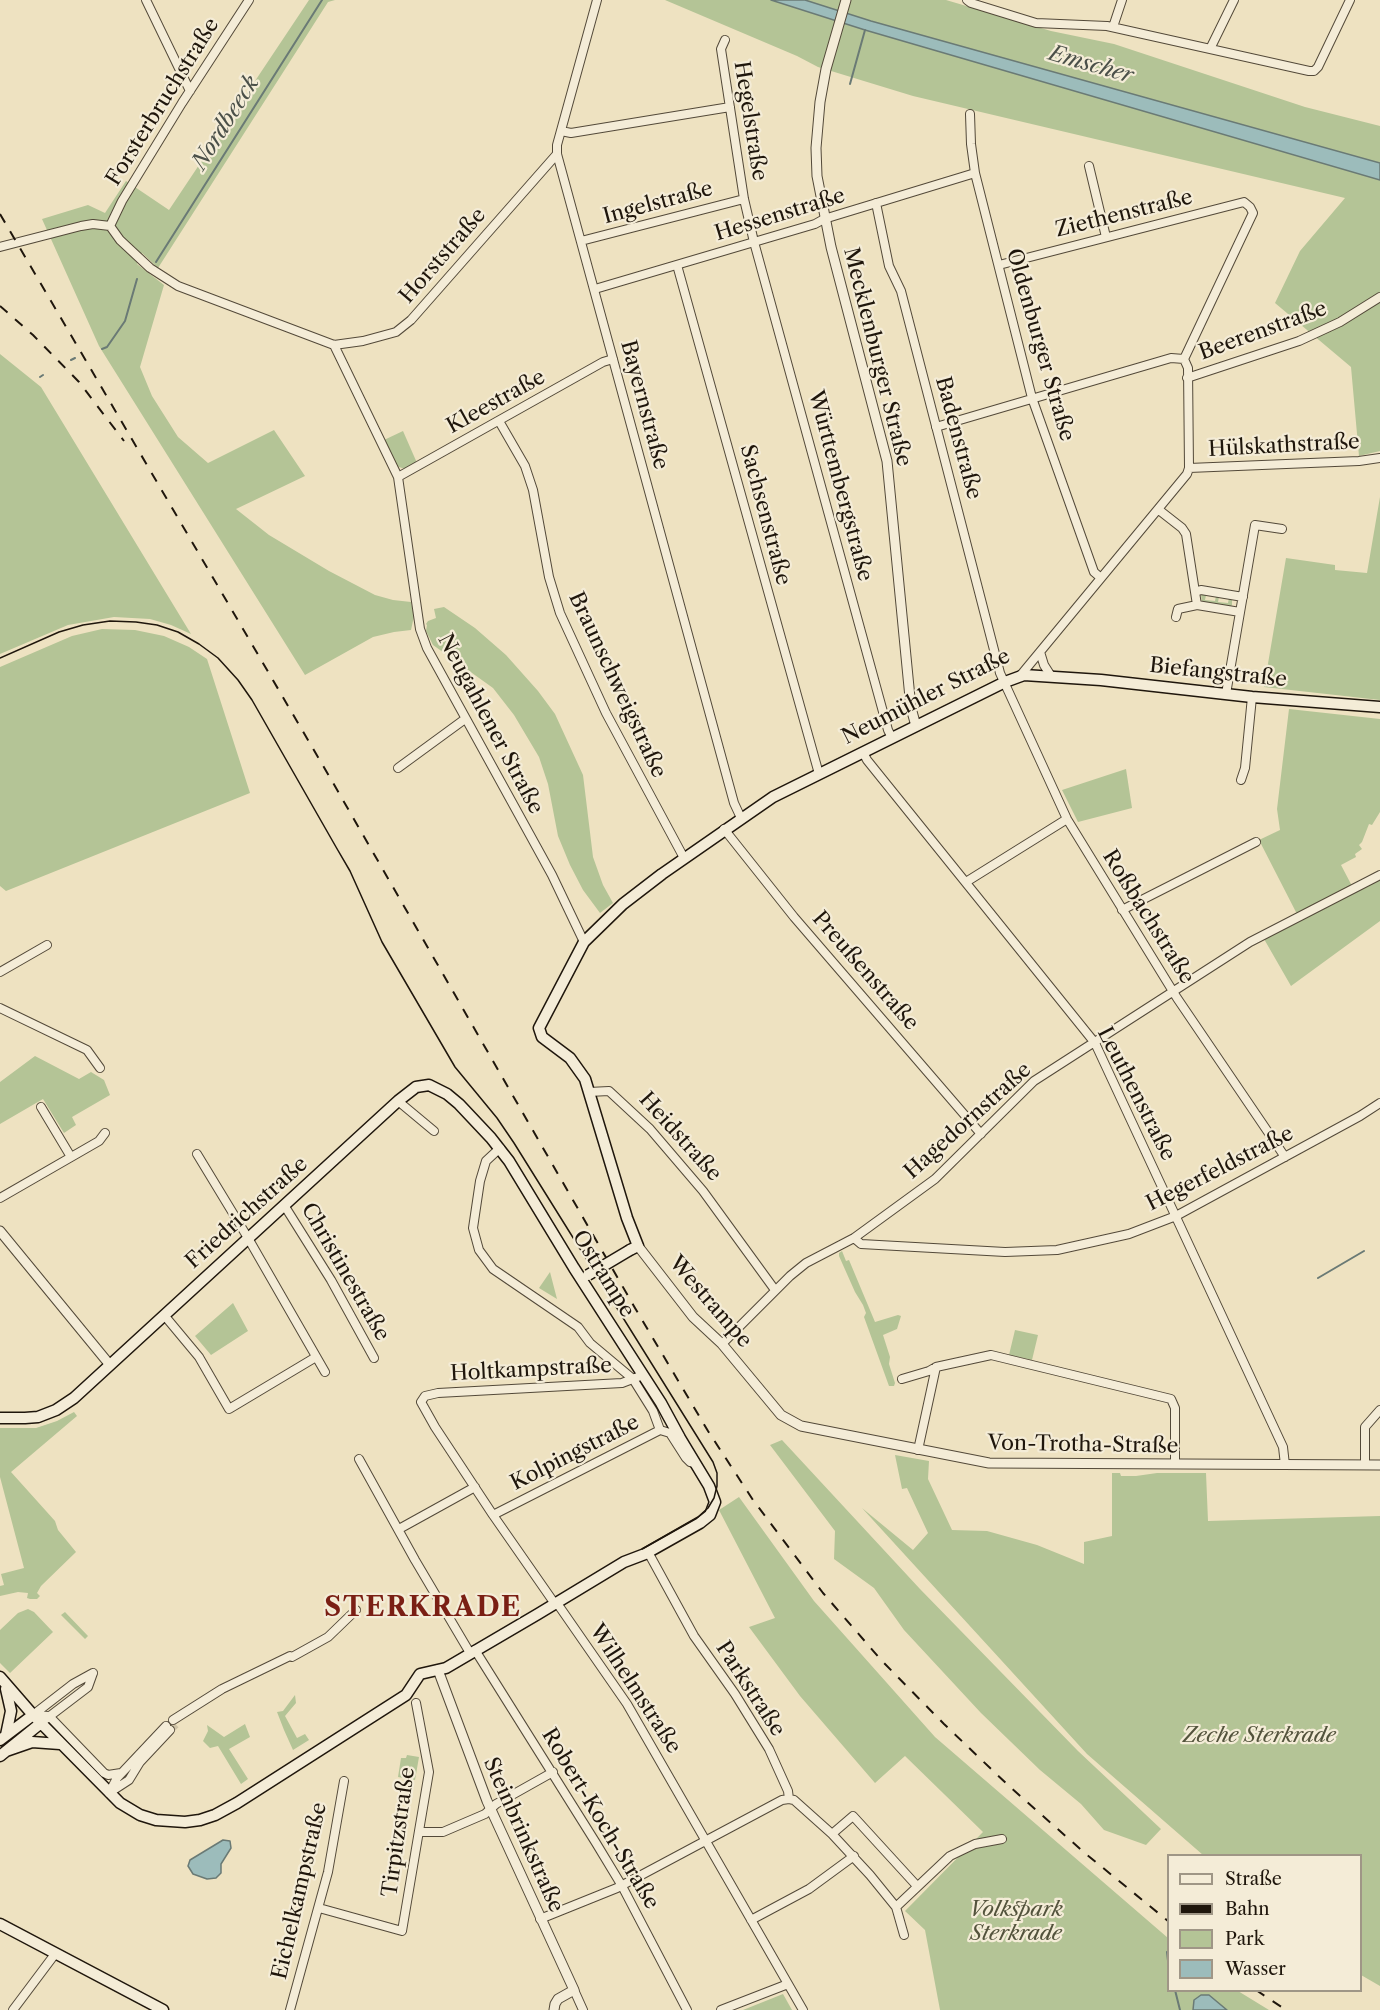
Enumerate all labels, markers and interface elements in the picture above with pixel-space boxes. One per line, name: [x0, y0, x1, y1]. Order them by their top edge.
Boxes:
street label: Forsterbruchstraße: [101, 14, 225, 190]
water label: Emscher: [1046, 40, 1136, 90]
street label: Hegelstraße: [728, 59, 772, 183]
water label: Nordbeeck: [187, 71, 265, 175]
street label: Ingelstraße: [600, 176, 716, 230]
street label: Hessenstraße: [712, 183, 848, 247]
street label: Ziethenstraße: [1053, 185, 1195, 243]
street label: Horststraße: [395, 203, 491, 309]
street label: Mecklenburger Straße: [838, 245, 916, 469]
street label: Oldenburger Straße: [1000, 246, 1080, 444]
street label: Beerenstraße: [1196, 296, 1330, 366]
street label: Bayernstraße: [615, 338, 673, 472]
street label: Kleestraße: [442, 365, 550, 439]
street label: Badenstraße: [930, 374, 986, 502]
street label: Württembergstraße: [802, 388, 878, 584]
street label: Hülskathstraße: [1208, 429, 1360, 463]
street label: Sachsenstraße: [734, 442, 796, 588]
street label: Braunschweigstraße: [563, 588, 671, 782]
street label: Neugahlener Straße: [432, 630, 548, 818]
street label: Neumühler Straße: [838, 644, 1014, 750]
street label: Biefangstraße: [1148, 653, 1288, 693]
street label: Roßbachstraße: [1097, 845, 1199, 989]
street label: Preußenstraße: [807, 906, 923, 1036]
street label: Leuthenstraße: [1092, 1023, 1180, 1165]
street label: Hagedornstraße: [899, 1057, 1037, 1185]
street label: Heidstraße: [633, 1087, 727, 1187]
street label: Hegerfeldstraße: [1142, 1121, 1298, 1217]
street label: Friedrichstraße: [181, 1152, 313, 1274]
street label: Christinestraße: [295, 1199, 395, 1345]
street label: Ostrampe: [566, 1226, 640, 1322]
street label: Westrampe: [663, 1251, 757, 1353]
street label: Holtkampstraße: [449, 1353, 613, 1387]
street label: Kolpingstraße: [507, 1410, 643, 1496]
street label: Von-Trotha-Straße: [987, 1431, 1179, 1459]
district label: STERKRADE: [324, 1592, 522, 1624]
street label: Wilhelmstraße: [584, 1620, 686, 1758]
street label: Parkstraße: [710, 1637, 790, 1741]
park label: Zeche Sterkrade: [1182, 1723, 1336, 1749]
street label: Robert-Koch-Straße: [536, 1724, 664, 1914]
street label: Steinbrinkstraße: [478, 1754, 568, 1916]
street label: Tirpitzstraße: [377, 1765, 421, 1899]
street label: Eichelkampstraße: [267, 1800, 333, 1982]
legend: [1167, 1854, 1362, 1992]
text: Straße: [1225, 1868, 1282, 1890]
park label: Volkspark Sterkrade: [969, 1897, 1063, 1947]
text: Bahn: [1225, 1898, 1270, 1920]
text: Park: [1225, 1928, 1264, 1950]
text: Wasser: [1225, 1958, 1286, 1980]

